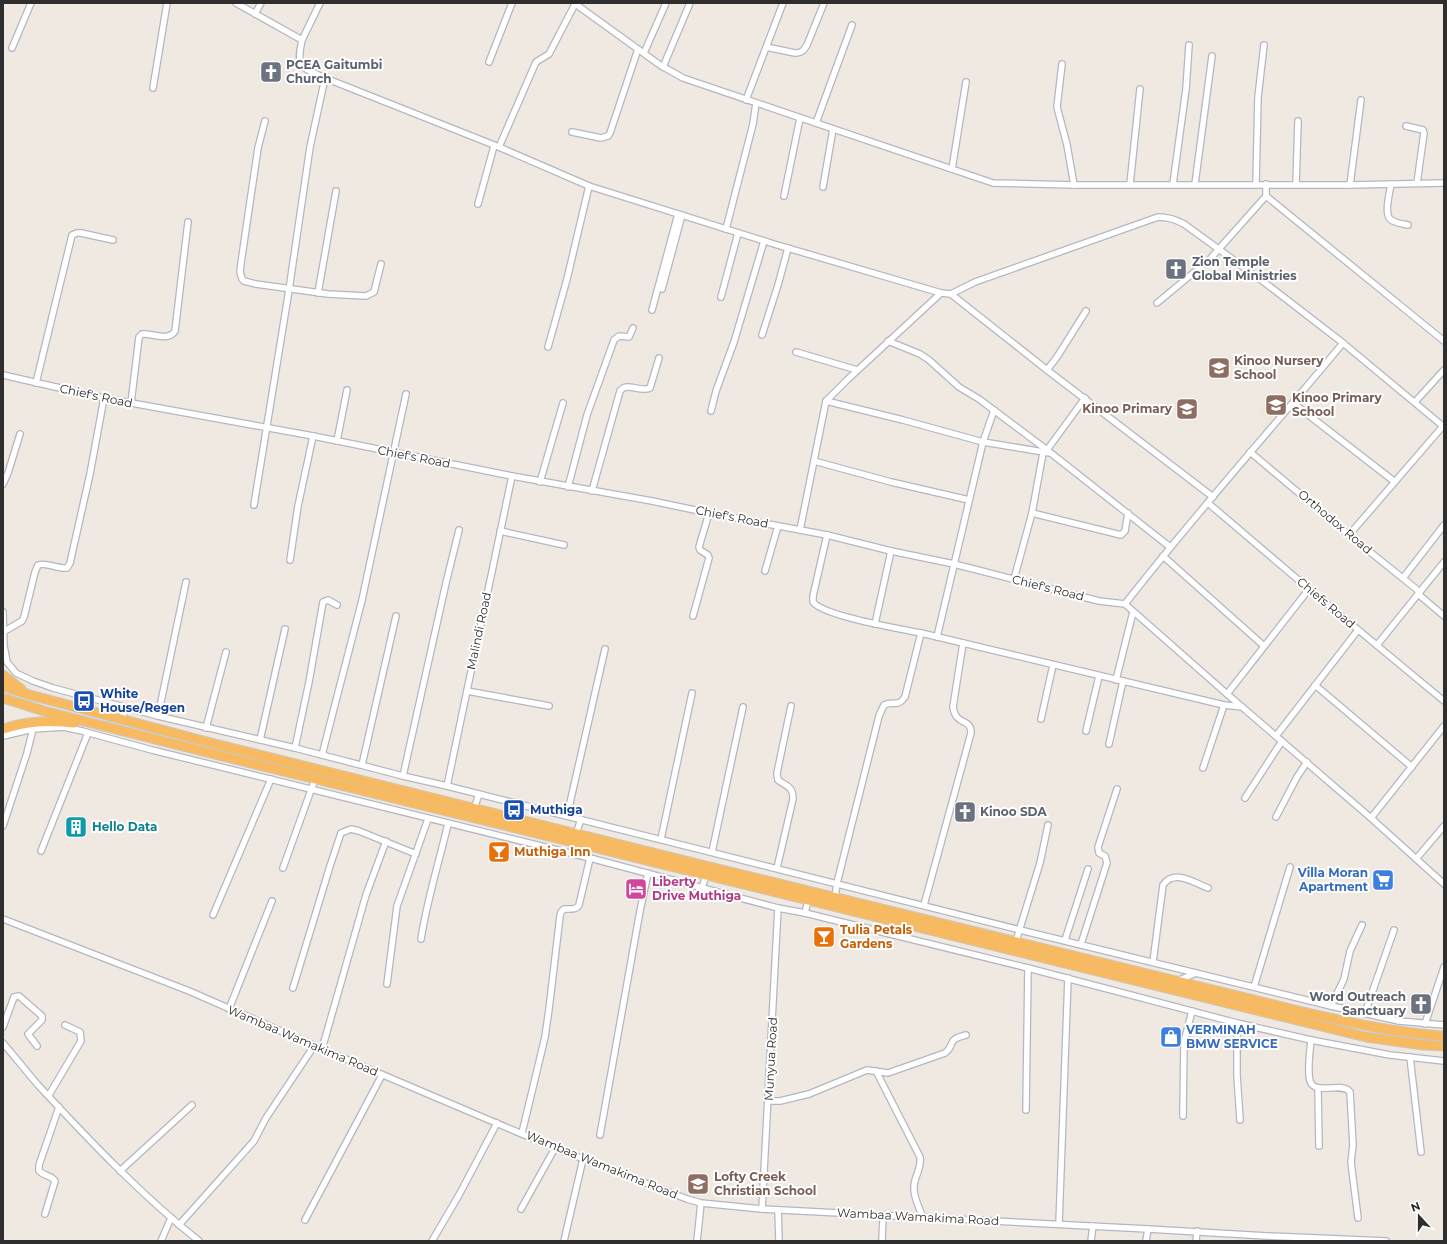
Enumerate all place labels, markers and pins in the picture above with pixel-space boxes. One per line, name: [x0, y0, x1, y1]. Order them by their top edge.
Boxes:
place label: PCEA Gaitumbi Church: [286, 57, 382, 86]
church icon: PCEA Gaitumbi Church: [258, 59, 284, 85]
place label: Zion Temple Global Ministries: [1192, 254, 1297, 283]
church icon: Zion Temple Global Ministries: [1163, 256, 1189, 282]
place label: Kinoo Nursery School: [1234, 353, 1324, 382]
school or university icon: Kinoo Nursery School: [1206, 355, 1232, 381]
place label: Kinoo Primary School: [1292, 390, 1383, 419]
school or university icon: Kinoo Primary School: [1263, 392, 1289, 418]
school or university icon: Kinoo Primary: [1174, 396, 1200, 422]
place label: Kinoo Primary: [1082, 401, 1173, 416]
place label: White House/Regen: [100, 686, 185, 715]
bus stop icon: White House/Regen: [71, 688, 97, 714]
bus stop icon: Muthiga: [501, 797, 527, 823]
church icon: Kinoo SDA: [952, 799, 978, 825]
place label: Muthiga: [530, 802, 583, 817]
place label: Kinoo SDA: [980, 804, 1047, 819]
building icon: Hello Data: [63, 814, 89, 840]
place label: Hello Data: [92, 819, 157, 834]
bar icon: Muthiga Inn: [486, 839, 512, 865]
place label: Muthiga Inn: [514, 844, 591, 859]
place label: Villa Moran Apartment: [1297, 865, 1369, 894]
supermarket icon: Villa Moran Apartment: [1370, 867, 1396, 893]
place label: Liberty Drive Muthiga: [652, 874, 741, 903]
hotel icon: Liberty Drive Muthiga: [623, 876, 649, 902]
place label: Tulia Petals Gardens: [840, 922, 913, 951]
bar icon: Tulia Petals Gardens: [811, 924, 837, 950]
place label: Word Outreach Sanctuary: [1309, 989, 1407, 1018]
church icon: Word Outreach Sanctuary: [1408, 991, 1434, 1017]
place label: VERMINAH BMW SERVICE: [1185, 1022, 1278, 1051]
shop icon: VERMINAH BMW SERVICE: [1158, 1024, 1184, 1050]
place label: Lofty Creek Christian School: [714, 1169, 816, 1198]
school or university icon: Lofty Creek Christian School: [685, 1171, 711, 1197]

